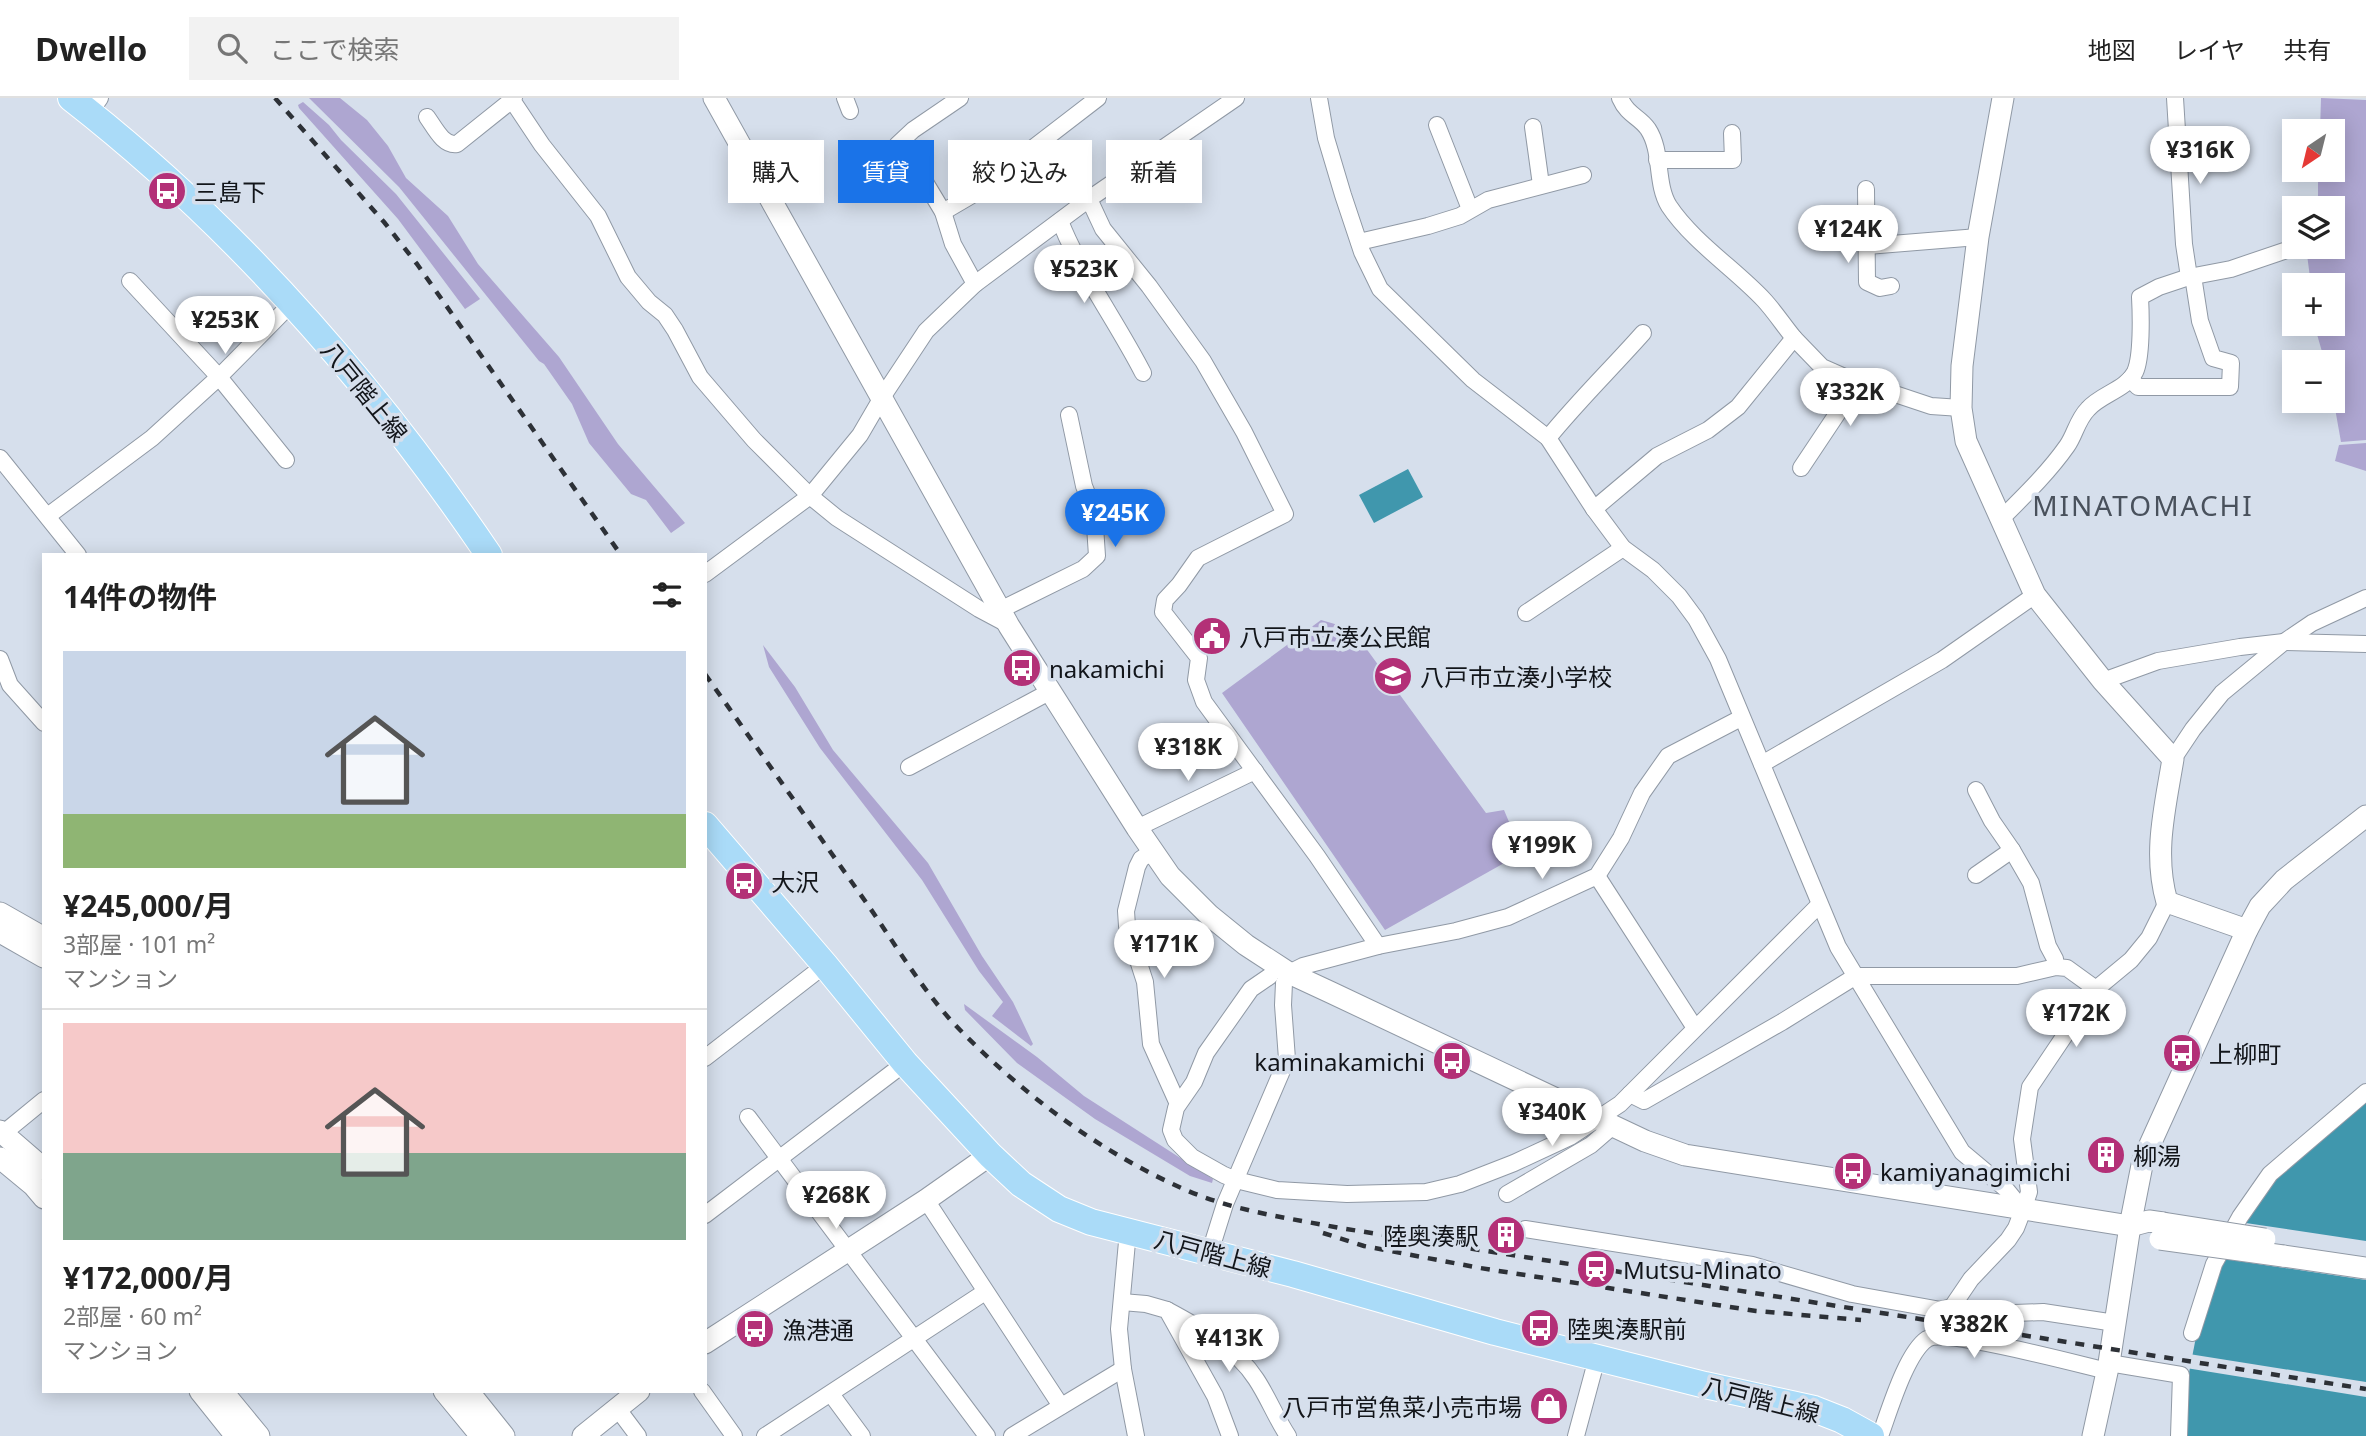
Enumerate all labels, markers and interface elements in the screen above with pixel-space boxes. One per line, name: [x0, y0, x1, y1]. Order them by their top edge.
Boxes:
search box: [189, 17, 679, 80]
text: Dwello: [35, 26, 147, 71]
icon: search: [213, 29, 251, 67]
text: ここで検索: [269, 31, 399, 67]
text: 地図: [2088, 33, 2136, 66]
text: レイヤ: [2174, 33, 2245, 66]
text: 共有: [2283, 33, 2331, 66]
north arrow: [2282, 119, 2345, 182]
map controls: [2282, 119, 2345, 413]
pin: ¥316K: [2151, 126, 2249, 186]
text: ¥316K: [2166, 133, 2234, 165]
chip: 購入: [728, 140, 824, 203]
chip: 賃貸: [838, 140, 934, 203]
chip: 絞り込み: [948, 140, 1092, 203]
chip: 新着: [1106, 140, 1202, 203]
bus stop icon: 三島下: [146, 170, 188, 212]
place label: 三島下: [194, 175, 266, 208]
button: layers: [2282, 196, 2345, 259]
pin: ¥124K: [1799, 206, 1897, 265]
text: ¥124K: [1814, 212, 1882, 244]
pin: ¥523K: [1035, 246, 1133, 305]
text: ¥523K: [1050, 252, 1118, 284]
button: +: [2282, 273, 2345, 336]
pin: ¥253K: [176, 296, 274, 356]
text: ¥253K: [191, 303, 259, 335]
street label: 八戸階上線: [314, 334, 416, 448]
button: −: [2282, 350, 2345, 413]
pin: ¥332K: [1801, 368, 1899, 428]
text: ¥332K: [1816, 375, 1884, 407]
district label: MINATOMACHI: [2032, 486, 2254, 524]
pin: ¥245K: [1066, 490, 1164, 549]
text: ¥245K: [1081, 496, 1149, 528]
text: 14件の物件: [63, 576, 217, 617]
icon: filters: [648, 576, 686, 614]
public building icon: 八戸市立湊公民館: [1191, 615, 1233, 657]
place label: 八戸市立湊公民館: [1239, 620, 1431, 653]
bus stop icon: nakamichi: [1001, 647, 1043, 689]
place label: nakamichi: [1049, 652, 1165, 685]
school or university icon: 八戸市立湊小学校: [1372, 655, 1414, 697]
place label: 八戸市立湊小学校: [1420, 660, 1612, 693]
icon: home: [312, 697, 438, 823]
pin: ¥318K: [1139, 724, 1237, 783]
text: ¥318K: [1154, 730, 1222, 762]
pin: ¥199K: [1493, 822, 1591, 881]
text: ¥199K: [1508, 828, 1576, 860]
bus stop icon: 大沢: [723, 860, 765, 902]
place label: 大沢: [771, 865, 819, 898]
text: ¥245,000/月: [63, 885, 234, 926]
pin: ¥171K: [1115, 920, 1213, 980]
text: ¥171K: [1130, 927, 1198, 959]
text: 3部屋 · 101 m²: [63, 928, 215, 960]
text: マンション: [63, 962, 178, 994]
pin: ¥172K: [2027, 990, 2125, 1049]
text: ¥172K: [2042, 996, 2110, 1028]
bus stop icon: 上柳町: [2161, 1032, 2203, 1074]
place label: 上柳町: [2209, 1037, 2281, 1070]
bus stop icon: kaminakamichi: [1431, 1040, 1473, 1082]
place label: kaminakamichi: [1254, 1045, 1425, 1078]
icon: home: [312, 1069, 438, 1195]
pin: ¥340K: [1503, 1088, 1601, 1148]
text: ¥340K: [1518, 1095, 1586, 1127]
building icon: 柳湯: [2085, 1134, 2127, 1176]
place label: 柳湯: [2133, 1139, 2181, 1172]
bus stop icon: kamiyanagimichi: [1832, 1150, 1874, 1192]
place label: kamiyanagimichi: [1880, 1155, 2071, 1188]
pin: ¥268K: [787, 1172, 885, 1231]
text: ¥268K: [802, 1178, 870, 1210]
building icon: 陸奥湊駅: [1485, 1214, 1527, 1256]
place label: 陸奥湊駅: [1383, 1219, 1479, 1252]
street label: 八戸階上線: [1151, 1222, 1275, 1284]
station icon: Mutsu-Minato: [1575, 1248, 1617, 1290]
place label: Mutsu-Minato: [1623, 1253, 1782, 1286]
text: ¥172,000/月: [63, 1257, 234, 1298]
text: 2部屋 · 60 m²: [63, 1300, 202, 1332]
pin: ¥382K: [1925, 1300, 2023, 1360]
bus stop icon: 陸奥湊駅前: [1519, 1307, 1561, 1349]
text: ¥382K: [1940, 1307, 2008, 1339]
bus stop icon: 漁港通: [734, 1308, 776, 1350]
place label: 陸奥湊駅前: [1567, 1312, 1687, 1345]
place label: 漁港通: [782, 1313, 854, 1346]
pin: ¥413K: [1180, 1314, 1278, 1374]
text: ¥413K: [1195, 1321, 1263, 1353]
text: マンション: [63, 1334, 178, 1366]
street label: 八戸階上線: [1699, 1368, 1823, 1430]
shop icon: 八戸市営魚菜小売市場: [1528, 1385, 1570, 1427]
place label: 八戸市営魚菜小売市場: [1282, 1390, 1522, 1423]

